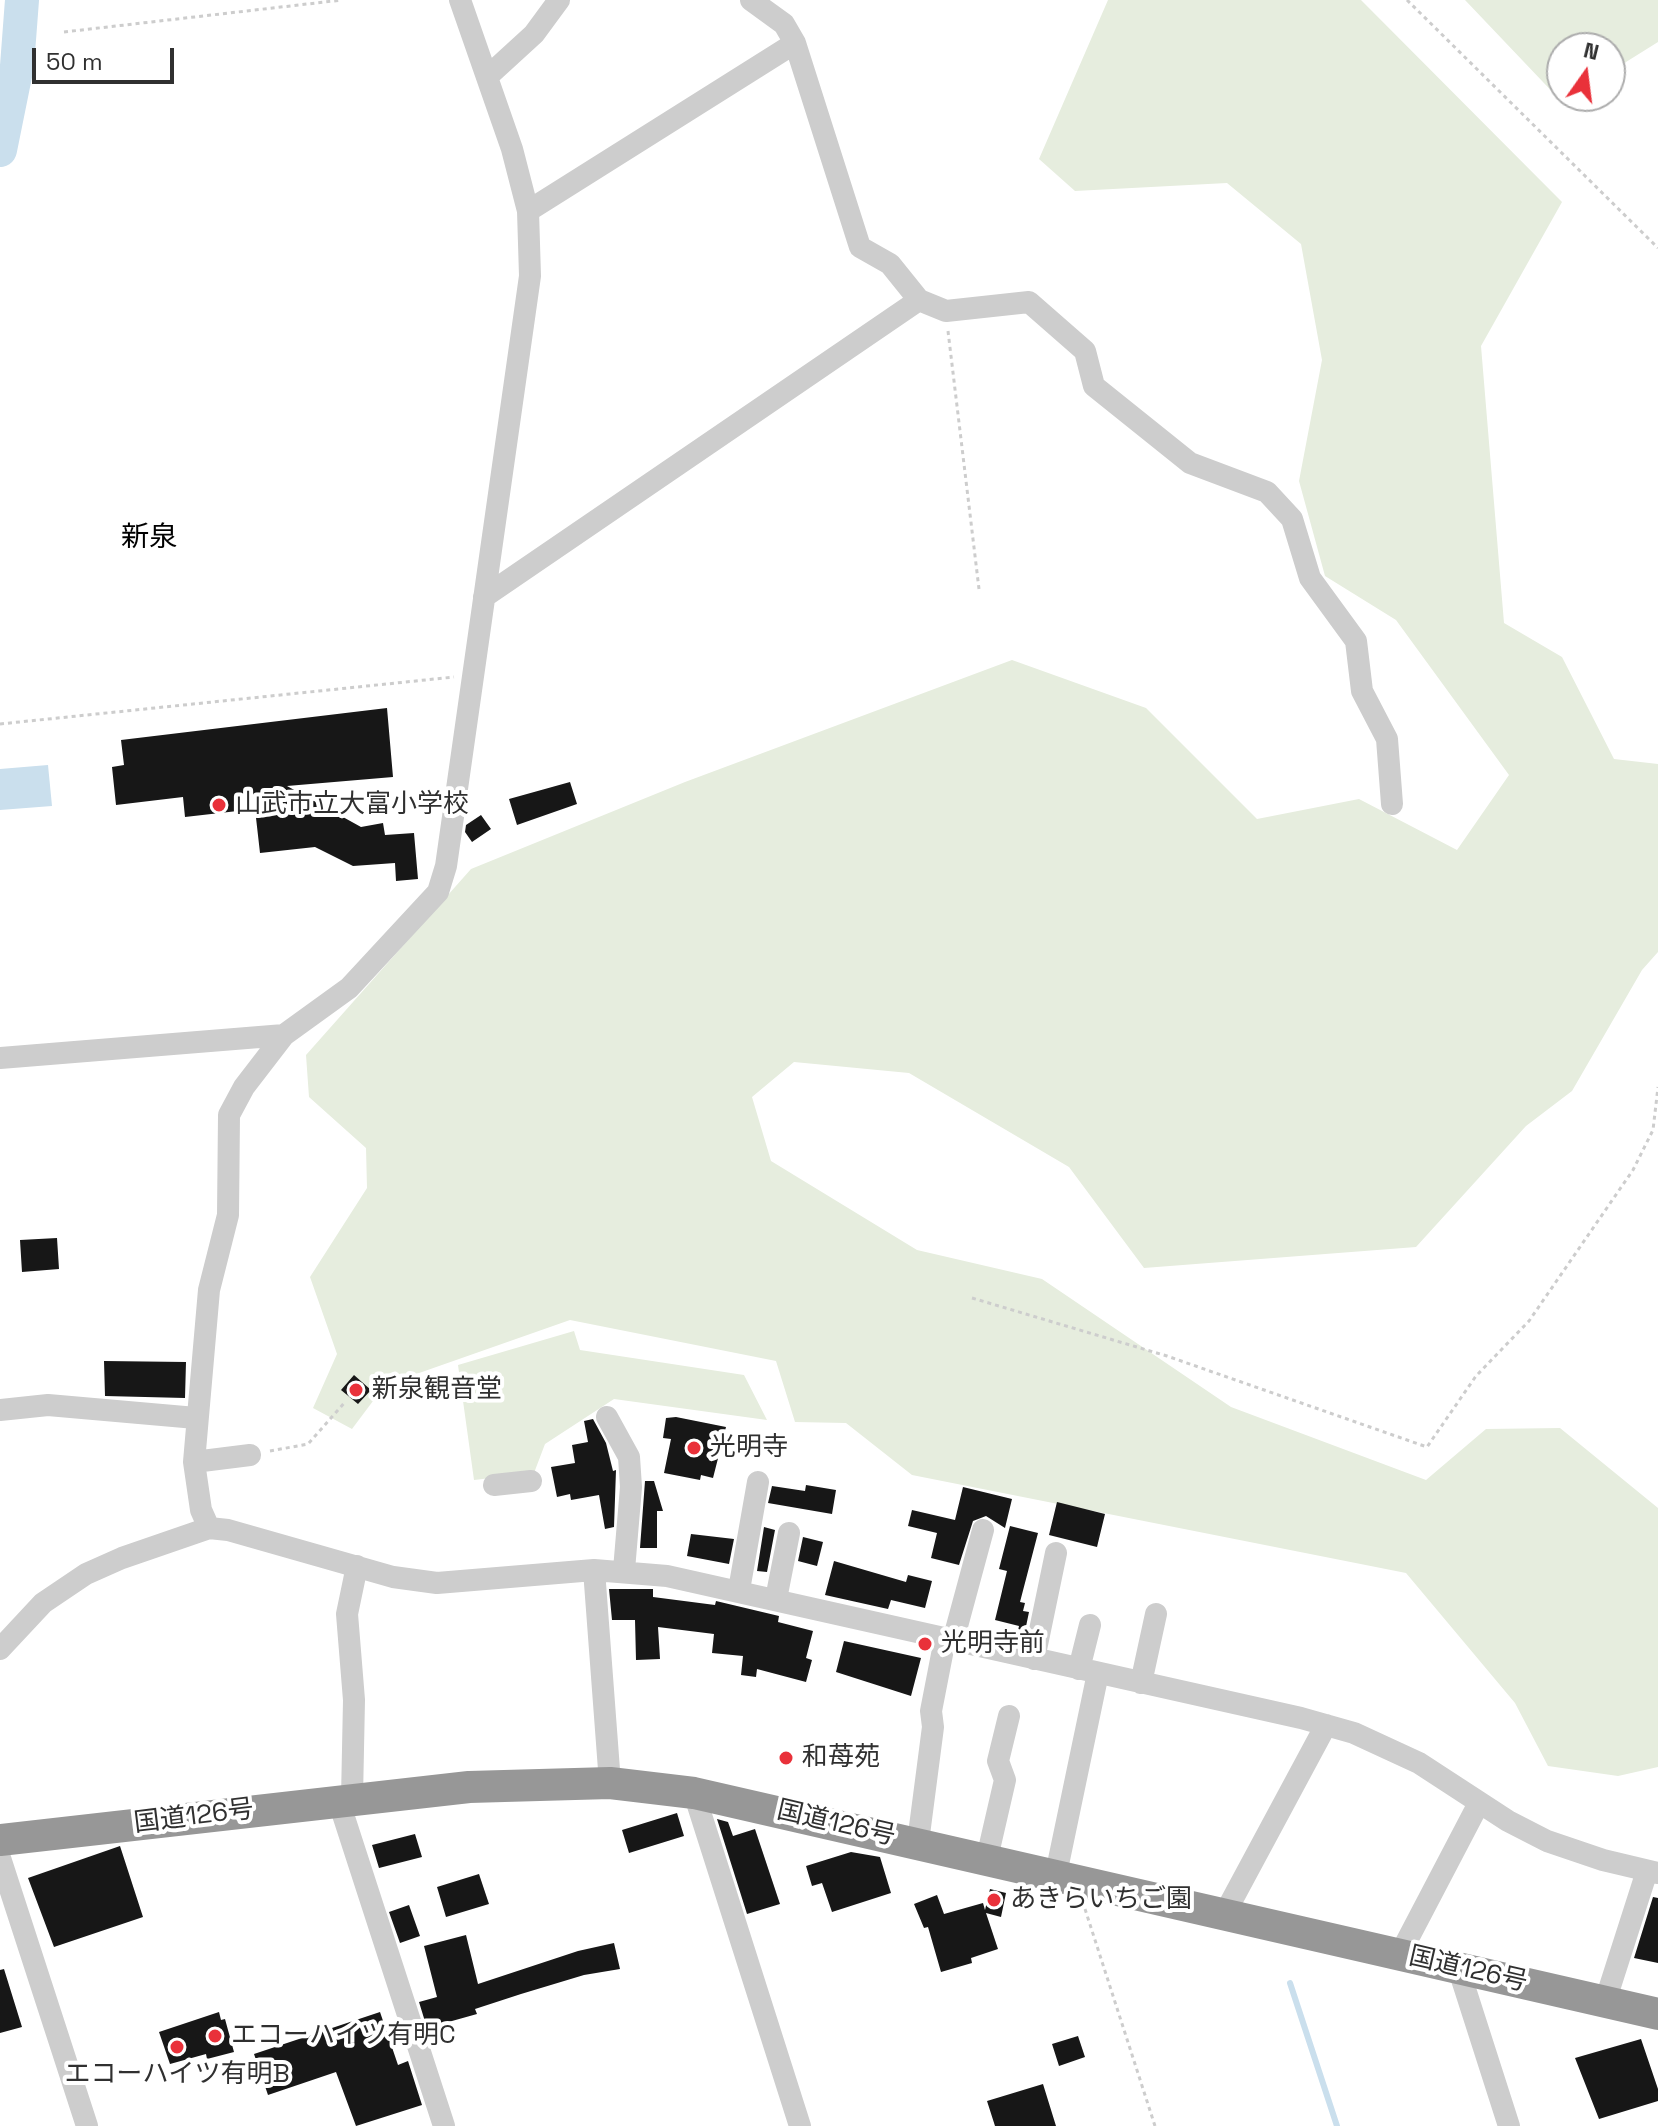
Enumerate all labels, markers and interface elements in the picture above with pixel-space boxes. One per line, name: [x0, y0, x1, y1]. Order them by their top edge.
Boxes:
scale bar: [36, 32, 178, 82]
north arrow: [1546, 32, 1626, 112]
text: N: [1581, 35, 1602, 66]
text: 50 m: [46, 46, 103, 77]
district label: 新泉: [121, 521, 177, 555]
place label: 山武市立大富小学校: [235, 789, 469, 821]
marker: 山武市立大富小学校: [210, 796, 228, 814]
place label: 新泉観音堂: [372, 1374, 502, 1406]
marker: 新泉観音堂: [347, 1381, 365, 1399]
place label: 光明寺: [710, 1432, 788, 1464]
marker: 光明寺: [685, 1439, 703, 1457]
place label: 光明寺前: [941, 1628, 1045, 1660]
marker: 光明寺前: [916, 1635, 934, 1653]
place label: 和苺苑: [802, 1742, 880, 1774]
marker: 和苺苑: [777, 1749, 795, 1767]
street label: 国道126号: [132, 1794, 256, 1840]
street label: 国道126号: [774, 1795, 898, 1853]
place label: あきらいちご園: [1010, 1884, 1192, 1916]
marker: あきらいちご園: [985, 1891, 1003, 1909]
street label: 国道126号: [1406, 1941, 1530, 1999]
place label: エコーハイツ有明C: [231, 2020, 456, 2052]
marker: エコーハイツ有明C: [206, 2027, 224, 2045]
marker: エコーハイツ有明B: [168, 2038, 186, 2056]
place label: エコーハイツ有明B: [64, 2059, 290, 2091]

